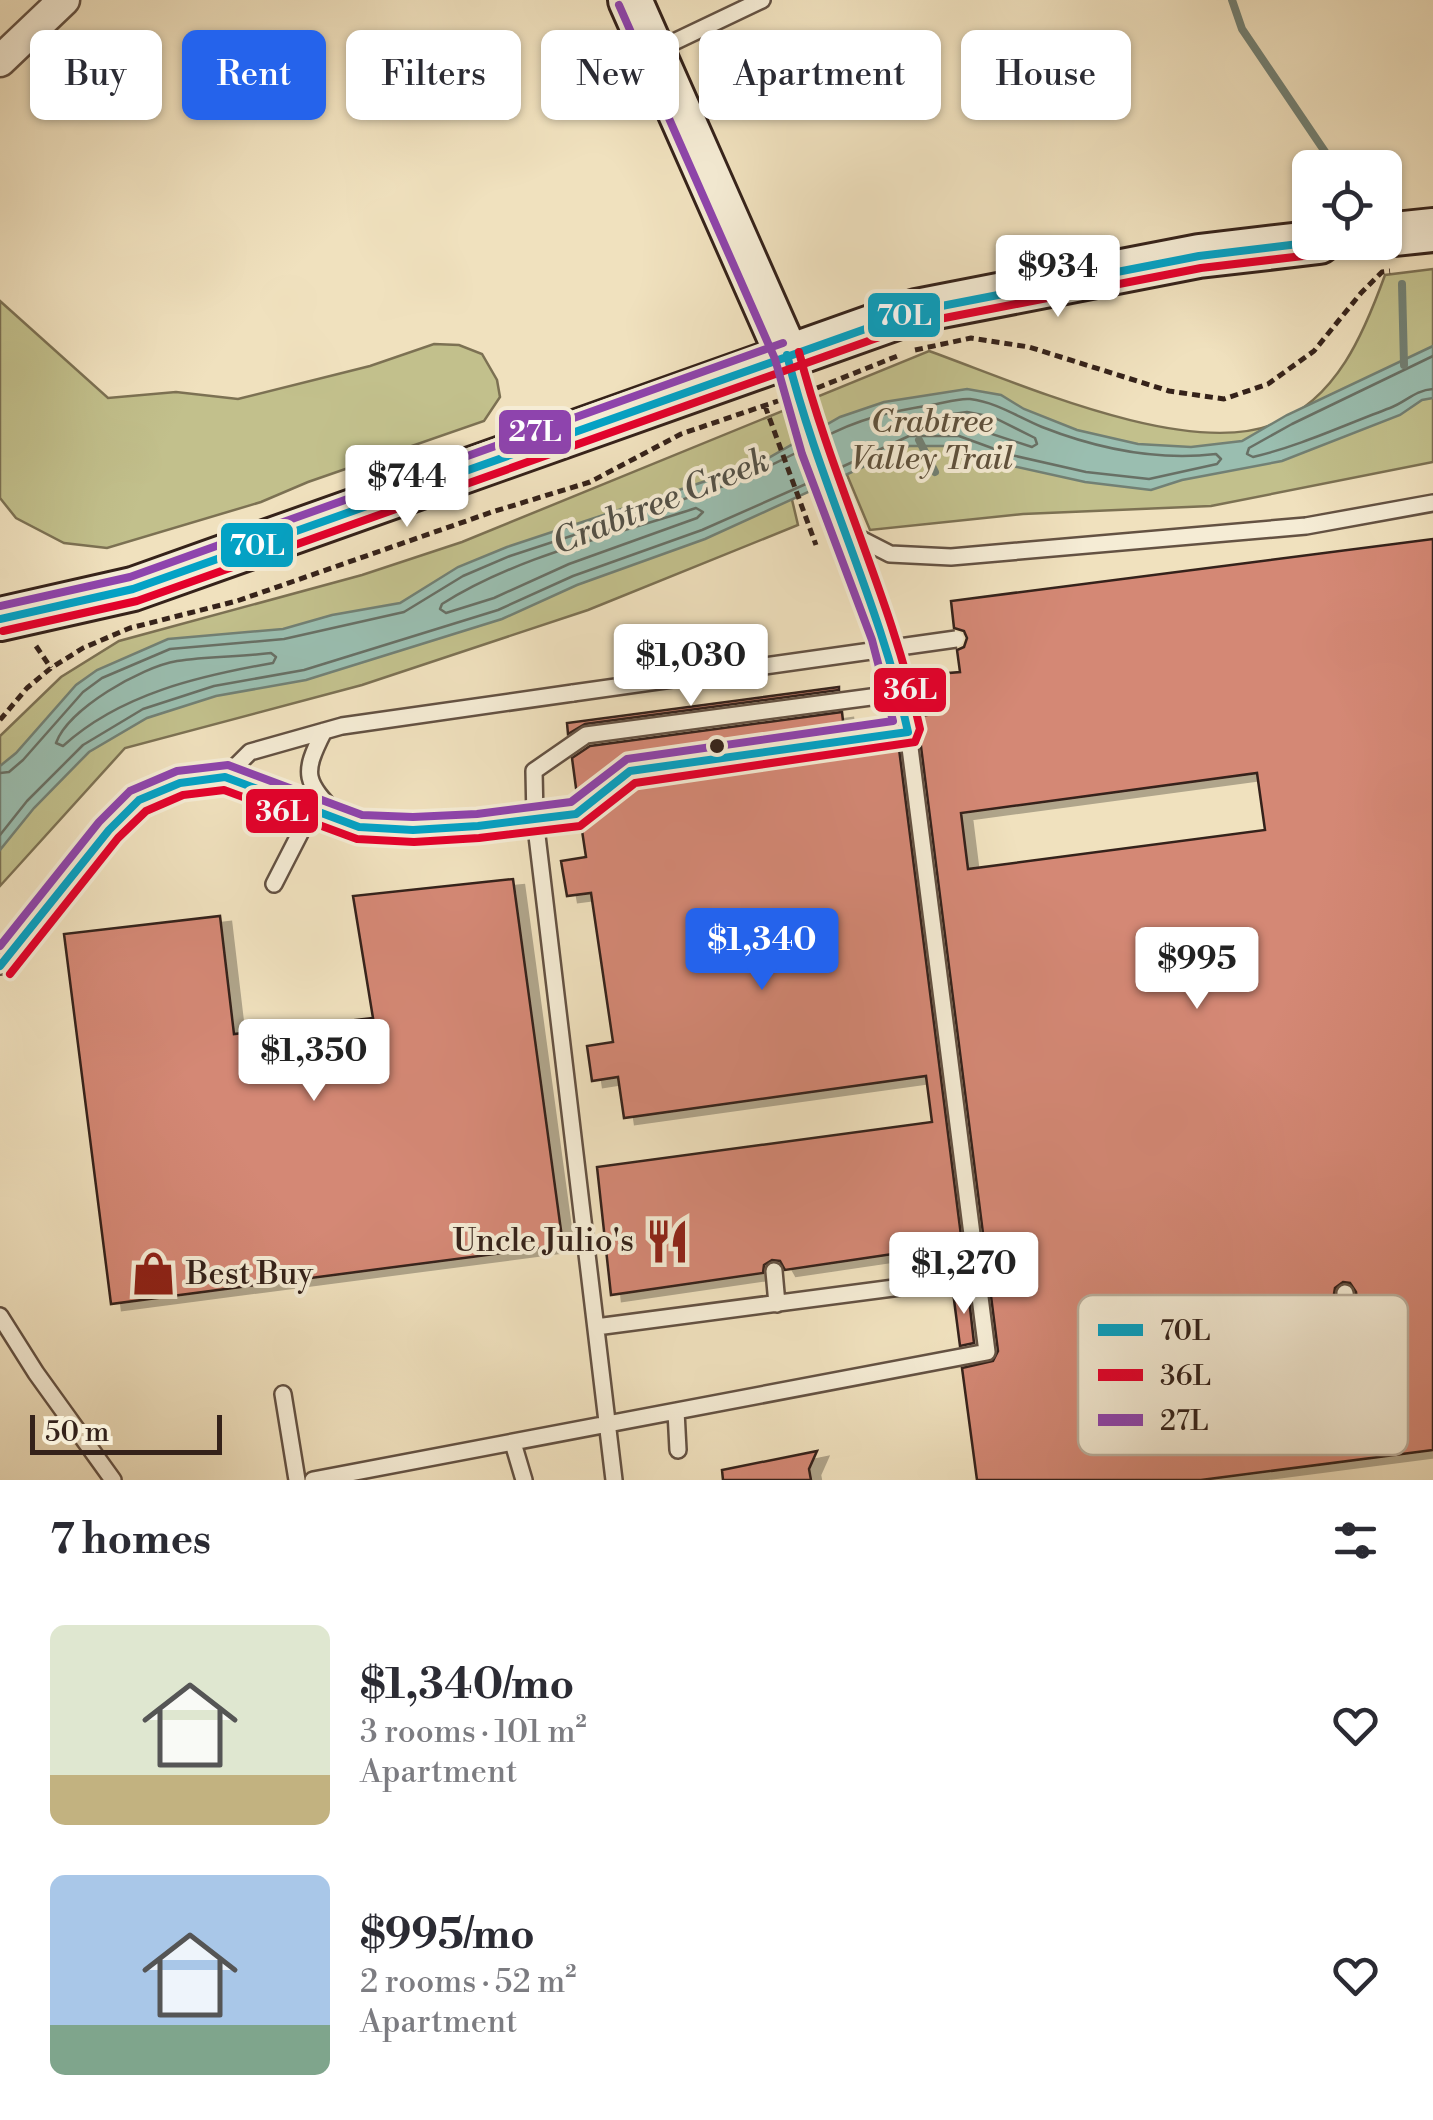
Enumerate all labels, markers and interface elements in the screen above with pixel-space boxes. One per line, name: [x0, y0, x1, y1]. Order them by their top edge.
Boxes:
chip: Buy: [30, 30, 162, 120]
chip: Rent: [182, 30, 326, 120]
chip: Filters: [346, 30, 521, 120]
chip: New: [541, 30, 679, 120]
chip: Apartment: [699, 30, 941, 120]
chip: House: [961, 30, 1131, 120]
map controls: [1292, 150, 1402, 260]
button: locate: [1292, 150, 1402, 260]
pin: $934: [999, 235, 1117, 320]
text: $934: [1018, 247, 1098, 287]
line badge: 70L: [866, 291, 942, 339]
text: 70L: [876, 299, 932, 334]
park label: Crabtree Valley Trail: [851, 402, 1014, 479]
line badge: 27L: [497, 408, 573, 456]
text: 27L: [509, 415, 561, 450]
water label: Crabtree Creek: [546, 439, 776, 565]
pin: $744: [348, 445, 466, 530]
text: $744: [367, 457, 447, 497]
line badge: 70L: [219, 521, 295, 569]
text: 70L: [229, 529, 285, 564]
pin: $1,030: [610, 624, 772, 709]
text: $1,030: [636, 636, 746, 676]
line badge: 36L: [872, 666, 948, 714]
text: 36L: [883, 673, 937, 708]
unlabelled marker: [707, 736, 727, 756]
line badge: 36L: [244, 787, 320, 835]
text: 36L: [255, 795, 309, 830]
pin: $1,340: [681, 908, 843, 993]
text: $1,340: [707, 920, 817, 960]
pin: $995: [1138, 927, 1256, 1012]
text: $995: [1157, 939, 1237, 979]
pin: $1,350: [233, 1019, 395, 1104]
text: $1,350: [261, 1031, 367, 1071]
restaurant icon: Uncle Julio's: [643, 1217, 691, 1265]
place label: Uncle Julio's: [453, 1221, 634, 1261]
pin: $1,270: [883, 1232, 1045, 1317]
text: $1,270: [911, 1244, 1017, 1284]
shop icon: Best Buy: [129, 1250, 177, 1298]
place label: Best Buy: [185, 1254, 314, 1294]
legend: [1078, 1295, 1408, 1455]
text: 70L: [1160, 1314, 1211, 1349]
text: 36L: [1160, 1359, 1211, 1394]
text: 27L: [1160, 1404, 1209, 1439]
scale bar: [30, 1410, 222, 1454]
text: 50 m: [45, 1415, 109, 1450]
icon: filters: [1328, 1513, 1383, 1568]
text: 7 homes: [50, 1514, 211, 1567]
text: $1,340/mo: [360, 1659, 574, 1712]
icon: home: [130, 1665, 250, 1785]
icon: heart: [1328, 1698, 1383, 1753]
text: 3 rooms · 101 m²: [360, 1712, 587, 1752]
text: Apartment: [360, 1752, 517, 1792]
text: $995/mo: [360, 1909, 535, 1962]
icon: home: [130, 1915, 250, 2035]
icon: heart: [1328, 1948, 1383, 2003]
text: 2 rooms · 52 m²: [360, 1962, 576, 2002]
text: Apartment: [360, 2002, 517, 2042]

